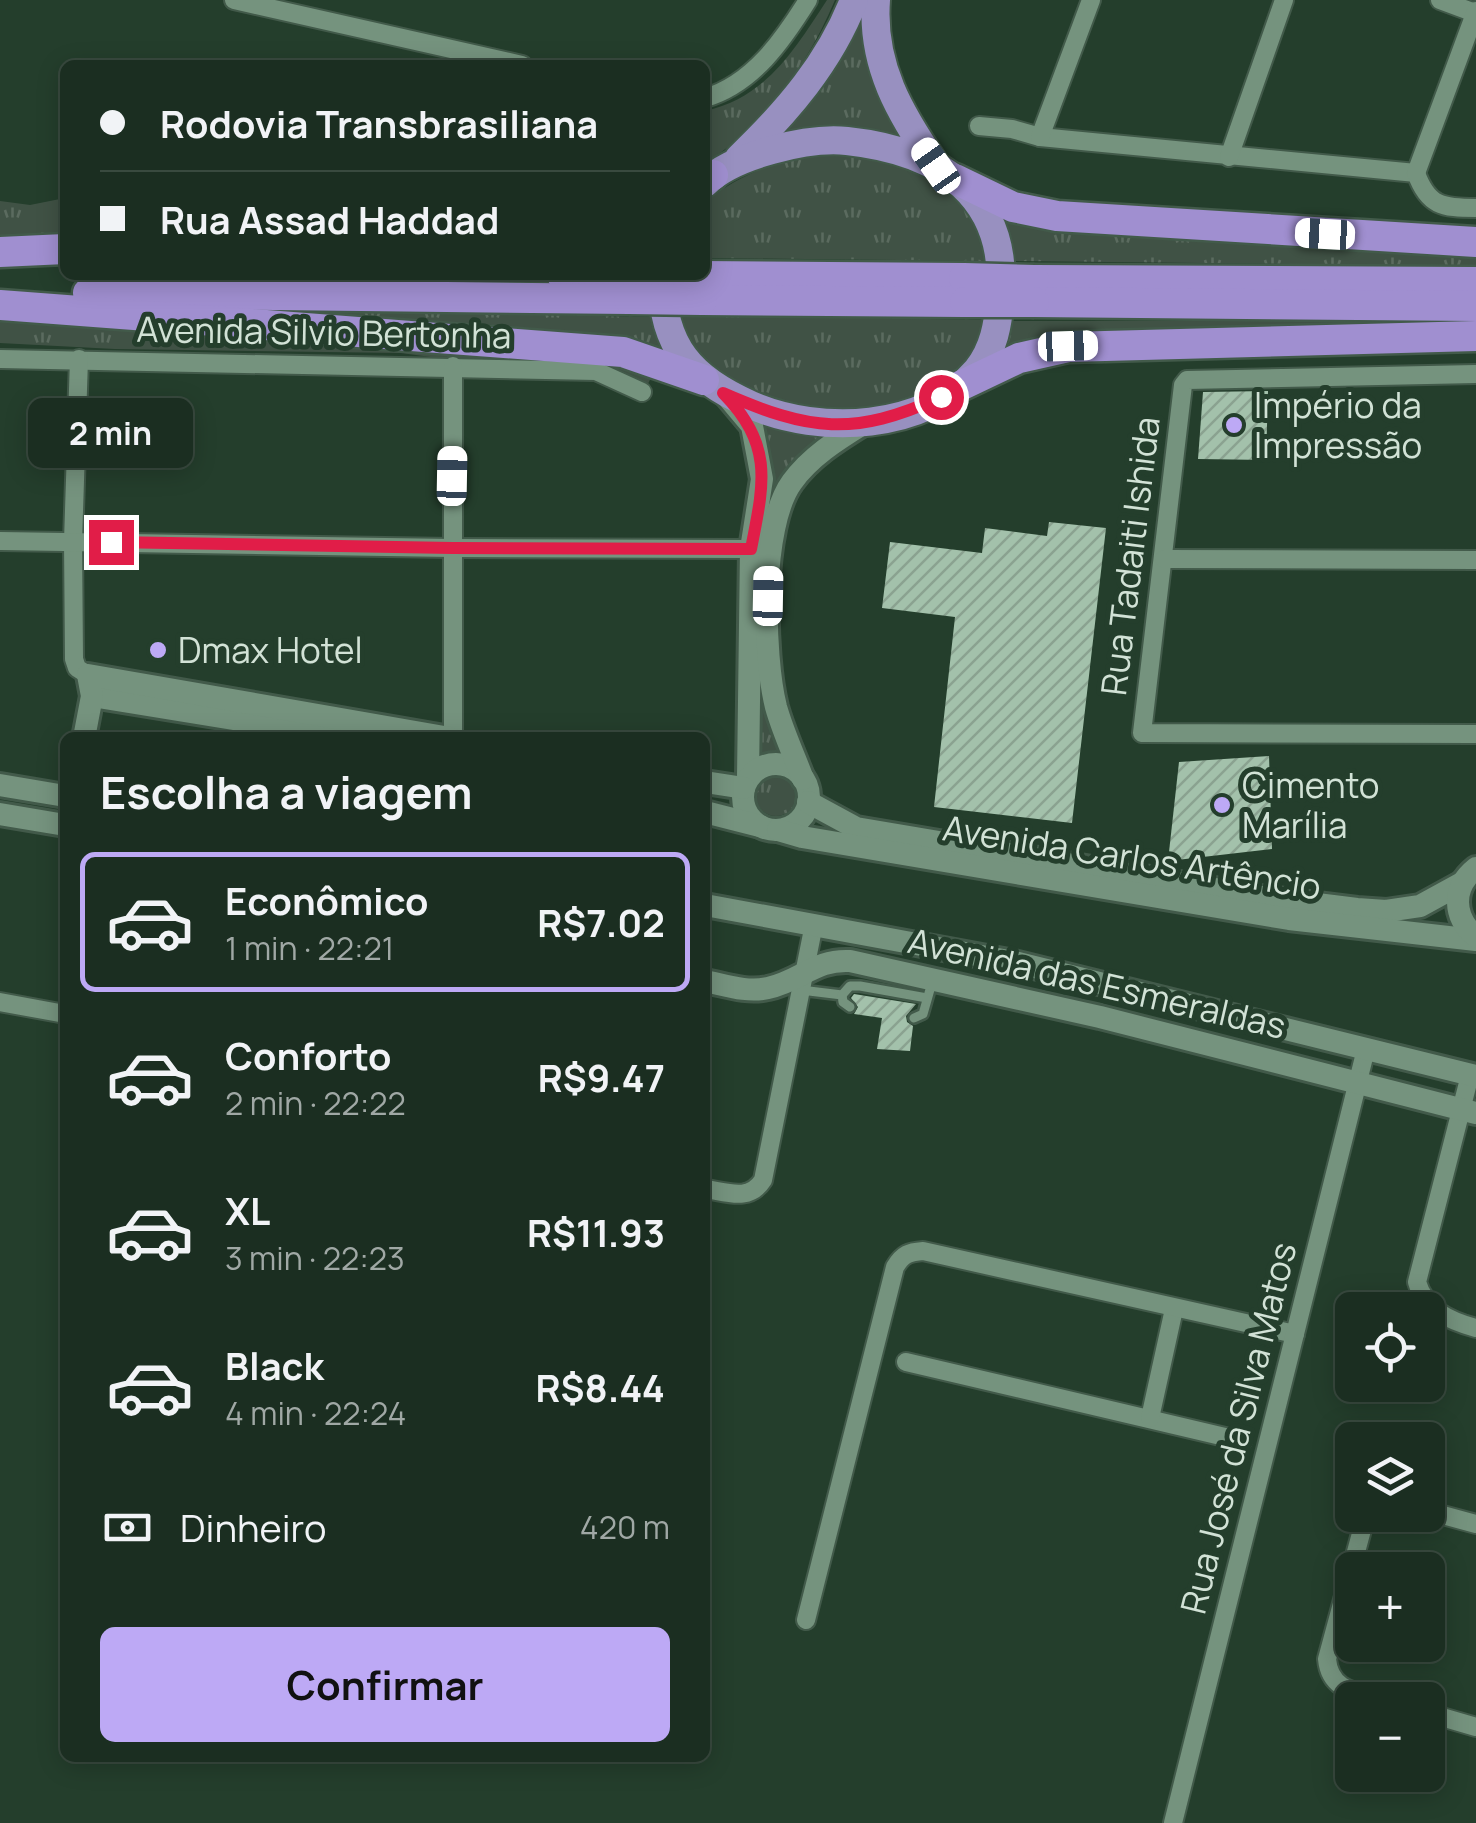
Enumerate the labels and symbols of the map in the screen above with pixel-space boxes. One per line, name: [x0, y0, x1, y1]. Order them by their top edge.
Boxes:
car: [907, 133, 965, 199]
car: [1294, 217, 1356, 251]
street label: Avenida Silvio Bertonha: [136, 305, 512, 359]
car: [1037, 330, 1099, 362]
route start: [919, 375, 964, 420]
place label: Império da Impressão: [1254, 381, 1422, 469]
callout: 2 min: [28, 397, 194, 467]
street label: Rua Tadaiti Ishida: [1089, 414, 1171, 698]
marker: Império da Impressão: [1223, 414, 1245, 436]
car: [436, 446, 468, 506]
route end: [89, 520, 134, 565]
car: [752, 566, 784, 626]
place label: Dmax Hotel: [178, 626, 363, 674]
marker: Dmax Hotel: [147, 639, 169, 661]
place label: Cimento Marília: [1242, 761, 1380, 849]
marker: Cimento Marília: [1211, 794, 1233, 816]
street label: Avenida Carlos Artêncio: [939, 803, 1325, 911]
street label: Avenida das Esmeraldas: [904, 916, 1290, 1050]
street label: Rua José da Silva Matos: [1169, 1237, 1307, 1619]

